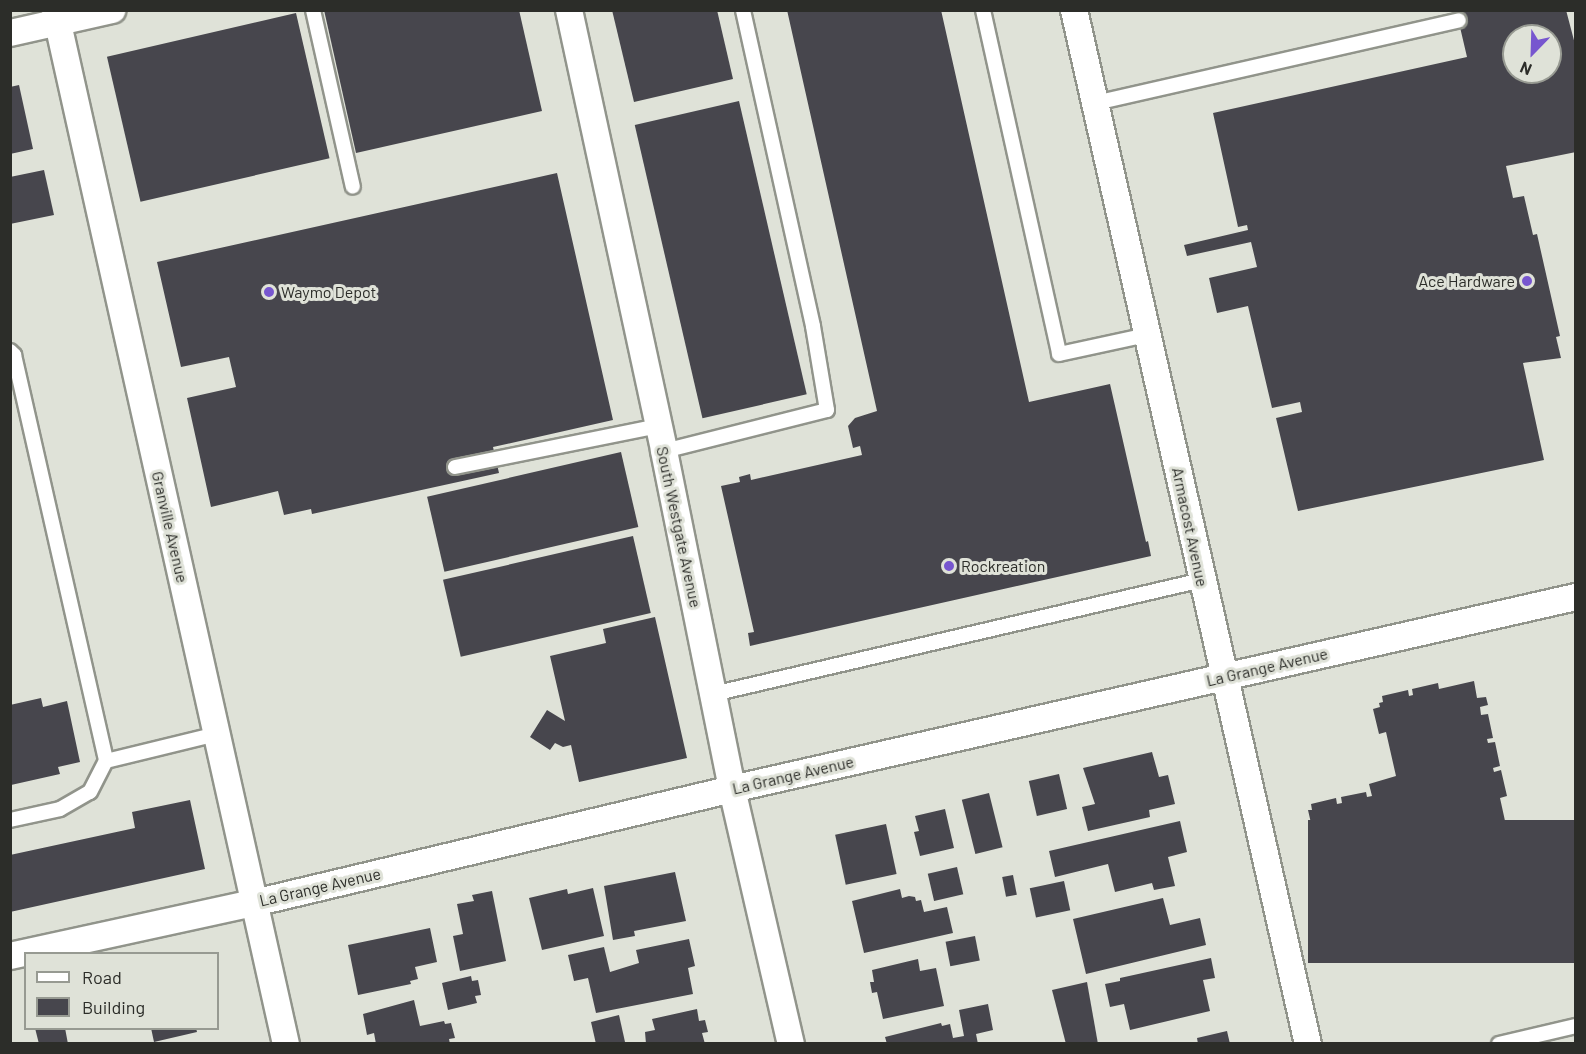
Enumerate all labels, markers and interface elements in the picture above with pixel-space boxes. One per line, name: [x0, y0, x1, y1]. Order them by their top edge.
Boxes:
north arrow: [1502, 24, 1562, 84]
text: N: [1517, 58, 1534, 80]
place label: Ace Hardware: [1419, 271, 1515, 291]
marker: Ace Hardware: [1520, 274, 1534, 288]
place label: Waymo Depot: [281, 282, 376, 302]
marker: Waymo Depot: [262, 285, 276, 299]
street label: South Westgate Avenue: [653, 445, 705, 609]
street label: Armacost Avenue: [1168, 466, 1212, 588]
street label: Granville Avenue: [148, 469, 192, 585]
place label: Rockreation: [961, 556, 1045, 576]
marker: Rockreation: [942, 559, 956, 573]
street label: La Grange Avenue: [1204, 644, 1330, 690]
street label: La Grange Avenue: [730, 752, 856, 798]
street label: La Grange Avenue: [257, 864, 383, 910]
legend: [24, 952, 219, 1030]
text: Road: [82, 966, 122, 988]
text: Building: [82, 996, 145, 1018]

